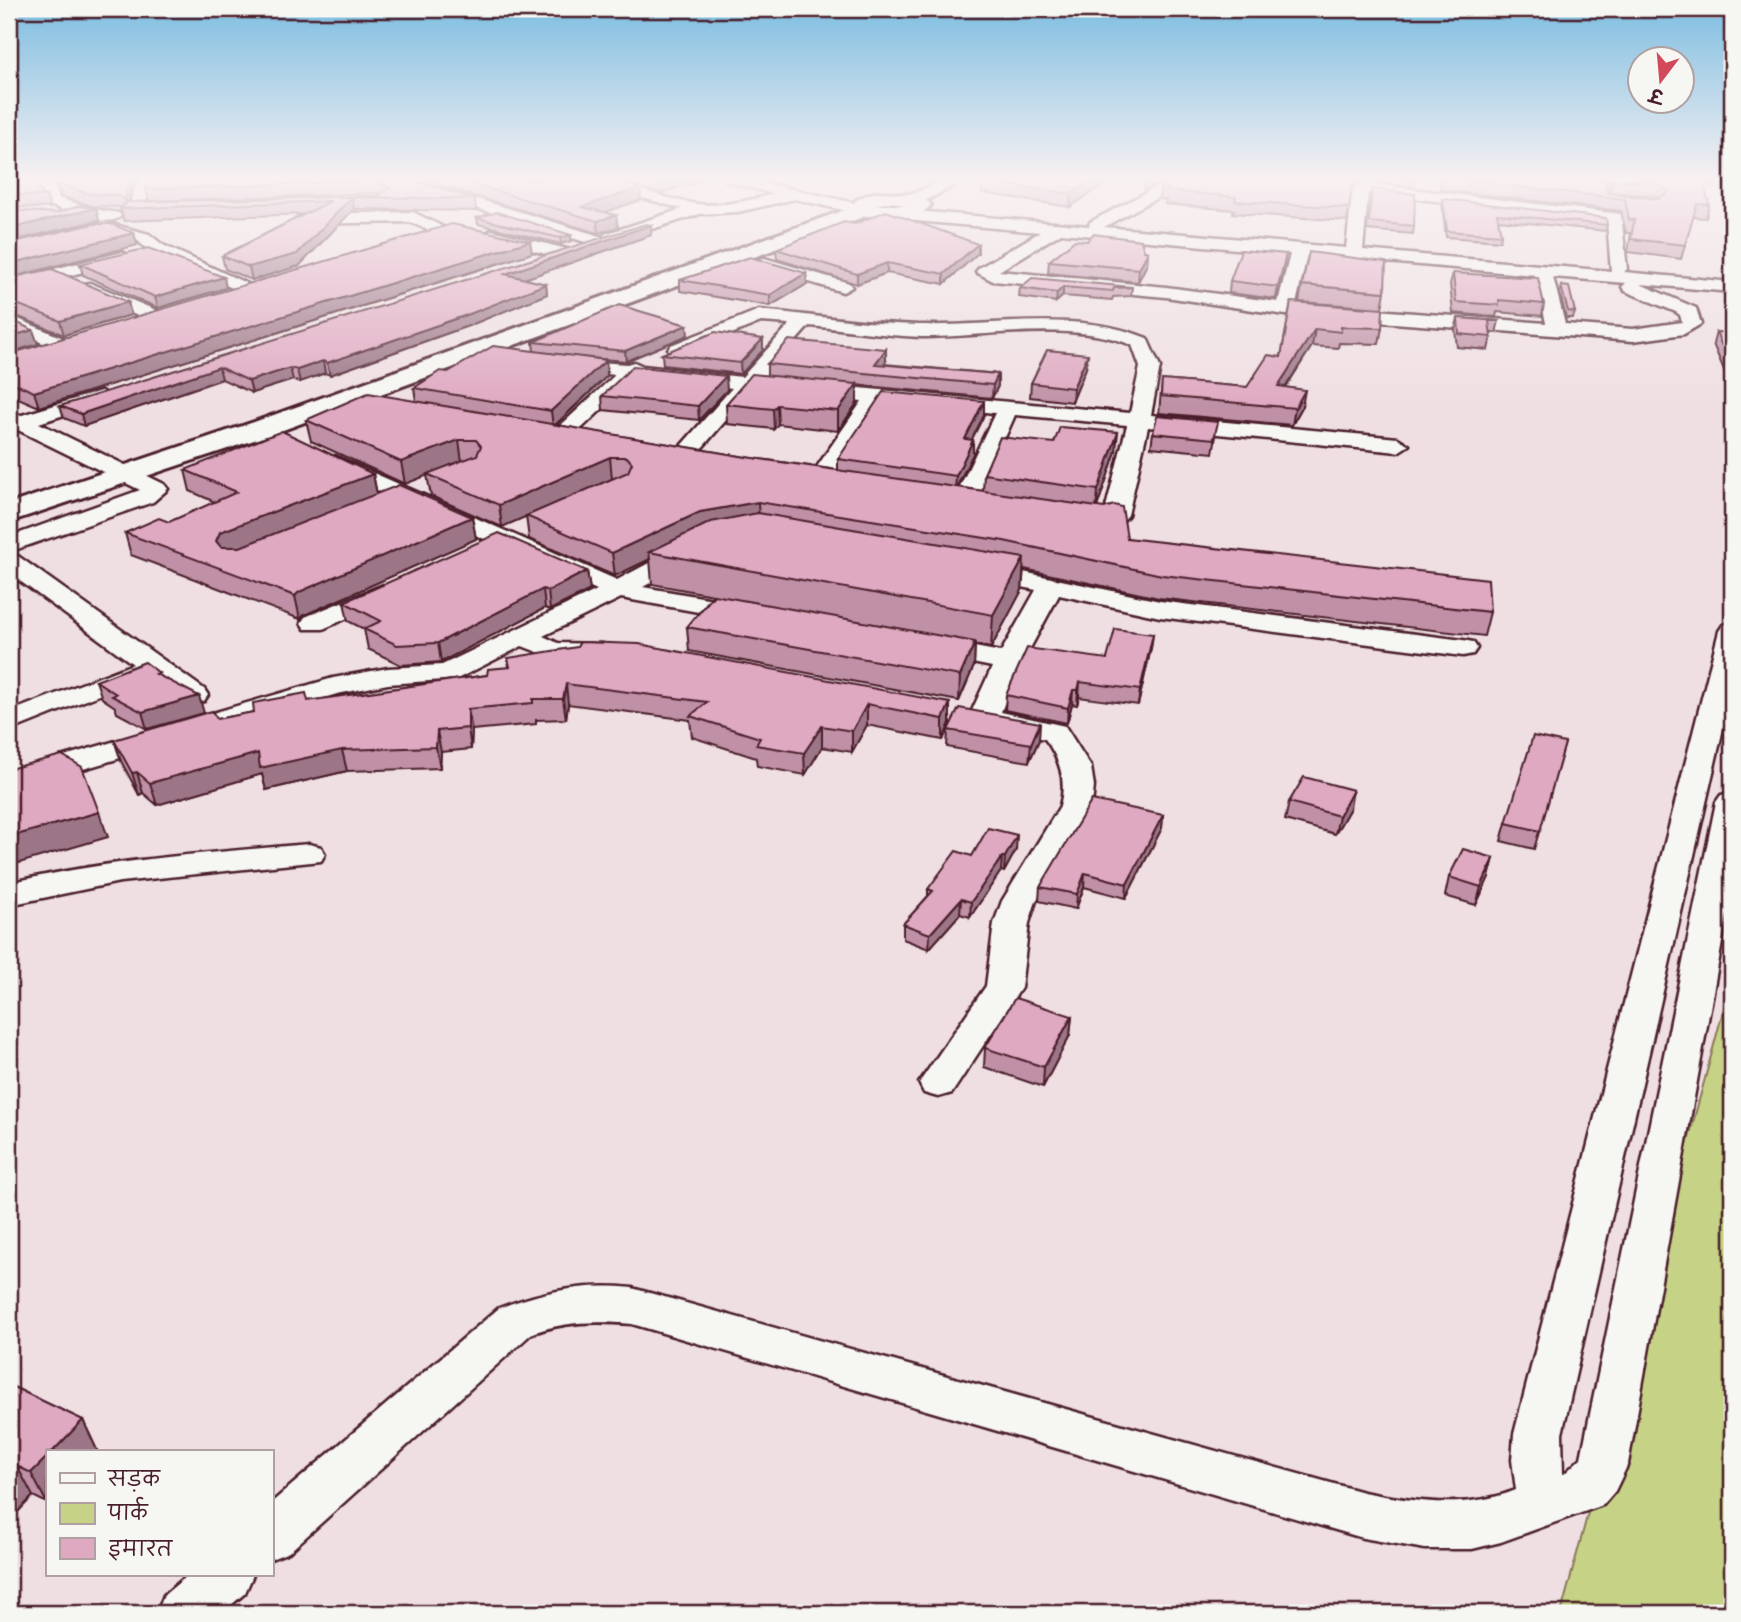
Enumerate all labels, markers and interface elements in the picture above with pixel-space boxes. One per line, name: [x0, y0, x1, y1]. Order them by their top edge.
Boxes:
north arrow: [1626, 46, 1696, 116]
text: उ: [1644, 78, 1669, 114]
legend: [46, 1450, 273, 1576]
text: सड़क: [107, 1460, 161, 1498]
text: पार्क: [107, 1494, 149, 1532]
text: इमारत: [108, 1530, 174, 1568]

